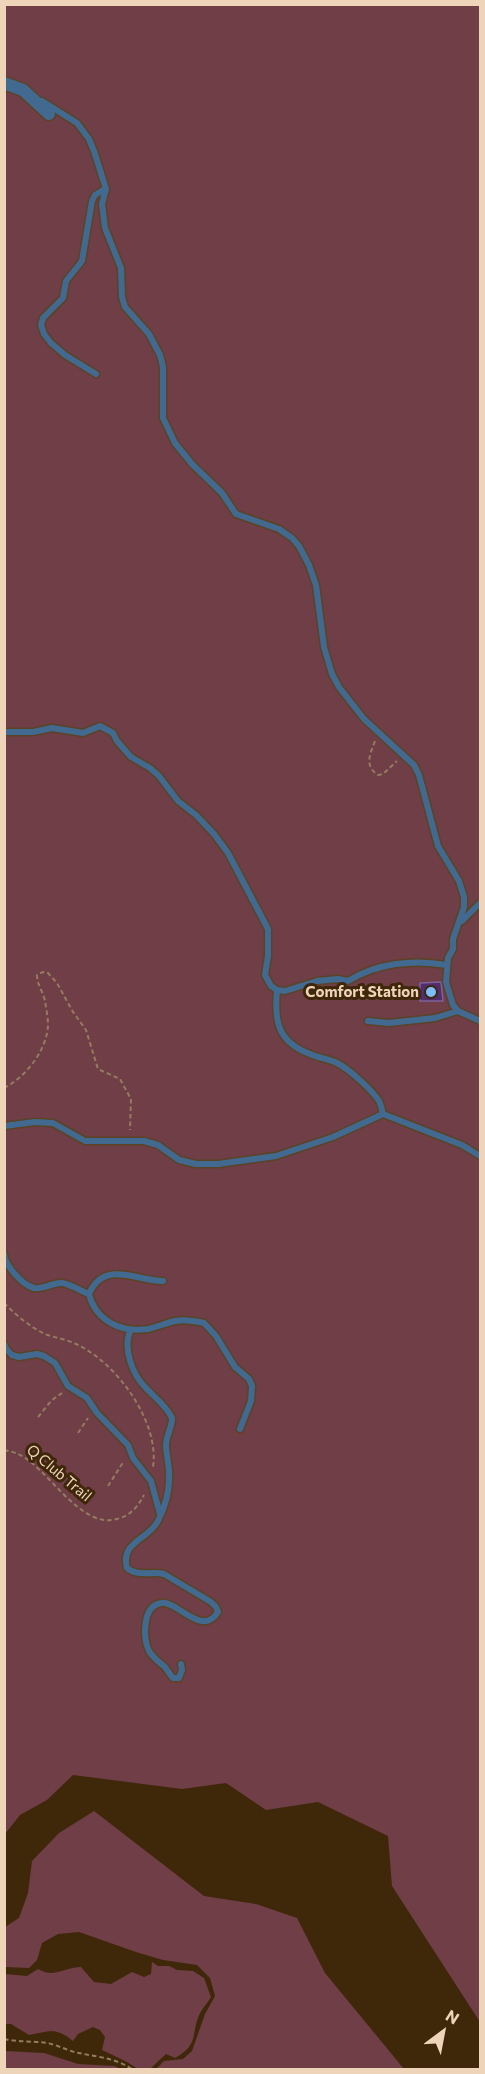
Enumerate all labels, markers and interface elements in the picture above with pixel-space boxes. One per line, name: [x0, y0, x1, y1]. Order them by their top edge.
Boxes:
place label: Comfort Station: [305, 983, 419, 1001]
marker: Comfort Station: [424, 985, 438, 999]
street label: Q Club Trail: [23, 1441, 95, 1505]
north arrow: [413, 2002, 473, 2062]
text: N: [443, 2005, 463, 2028]

